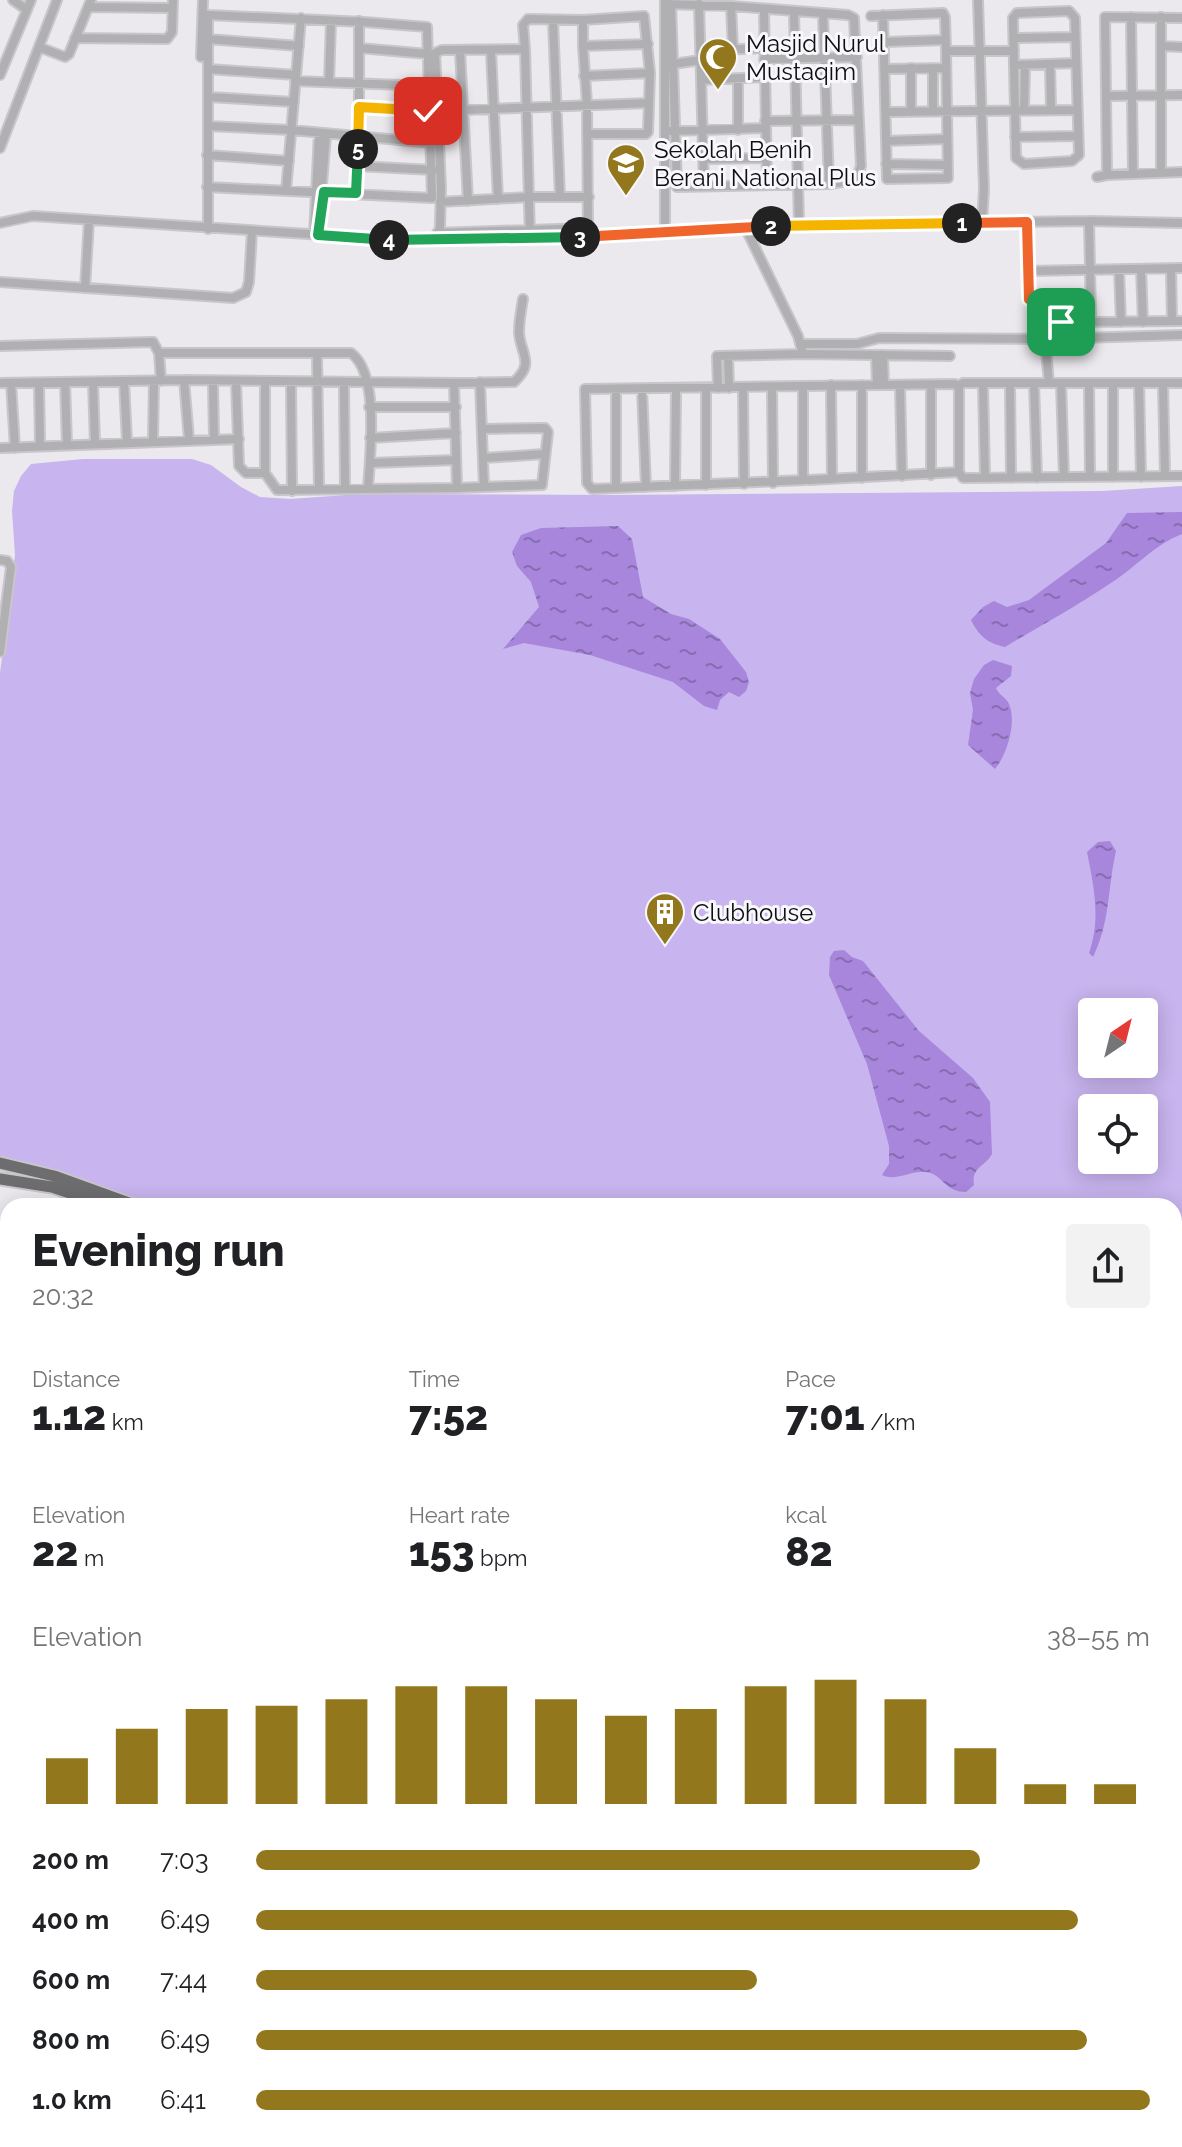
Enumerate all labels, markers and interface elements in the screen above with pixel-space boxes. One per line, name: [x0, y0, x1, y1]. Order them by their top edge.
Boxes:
place label: Masjid Nurul Mustaqim: [746, 29, 886, 86]
mosque icon: Masjid Nurul Mustaqim: [697, 36, 739, 91]
pin: [394, 77, 462, 145]
icon: check: [406, 89, 450, 133]
pin: 5: [338, 129, 378, 169]
place label: Sekolah Benih Berani National Plus: [654, 135, 876, 192]
text: 5: [352, 136, 364, 162]
school or university icon: Sekolah Benih Berani National Plus: [605, 142, 647, 197]
pin: 1: [942, 203, 982, 243]
pin: 2: [751, 206, 791, 246]
text: 1: [957, 210, 967, 236]
text: 2: [765, 213, 777, 239]
pin: 3: [560, 217, 600, 257]
pin: 4: [369, 220, 409, 260]
text: 3: [574, 224, 586, 250]
text: 4: [383, 227, 395, 253]
pin: [1027, 288, 1095, 356]
icon: arrive: [1039, 300, 1083, 344]
building icon: Clubhouse: [644, 891, 686, 946]
place label: Clubhouse: [693, 898, 813, 927]
north arrow: [1078, 998, 1158, 1078]
map controls: [1078, 998, 1158, 1174]
button: locate: [1078, 1094, 1158, 1174]
button: share: [1066, 1224, 1150, 1308]
text: Evening run: [32, 1225, 285, 1276]
text: 20:32: [32, 1281, 94, 1311]
text: Distance: [32, 1366, 120, 1392]
text: Time: [409, 1366, 460, 1392]
text: Pace: [785, 1366, 836, 1392]
text: 1.12: [32, 1392, 106, 1439]
text: 7:52: [409, 1392, 488, 1439]
text: 7:01: [785, 1392, 865, 1439]
text: km: [106, 1409, 144, 1435]
text: /km: [865, 1409, 915, 1435]
text: Elevation: [32, 1502, 125, 1528]
text: Heart rate: [409, 1502, 510, 1528]
text: kcal: [785, 1502, 826, 1528]
text: 22: [32, 1528, 78, 1575]
text: 153: [409, 1528, 474, 1575]
text: 82: [785, 1528, 833, 1575]
text: m: [78, 1545, 104, 1571]
text: bpm: [474, 1545, 527, 1571]
text: Elevation: [32, 1622, 142, 1652]
text: 38–55 m: [1047, 1622, 1150, 1652]
text: 200 m: [32, 1845, 109, 1875]
text: 7:03: [160, 1845, 209, 1875]
text: 400 m: [32, 1905, 109, 1935]
text: 6:49: [160, 1905, 210, 1935]
text: 600 m: [32, 1965, 110, 1995]
text: 7:44: [160, 1965, 207, 1995]
text: 800 m: [32, 2025, 110, 2055]
text: 6:49: [160, 2025, 210, 2055]
text: 1.0 km: [32, 2085, 112, 2115]
text: 6:41: [160, 2085, 206, 2115]

